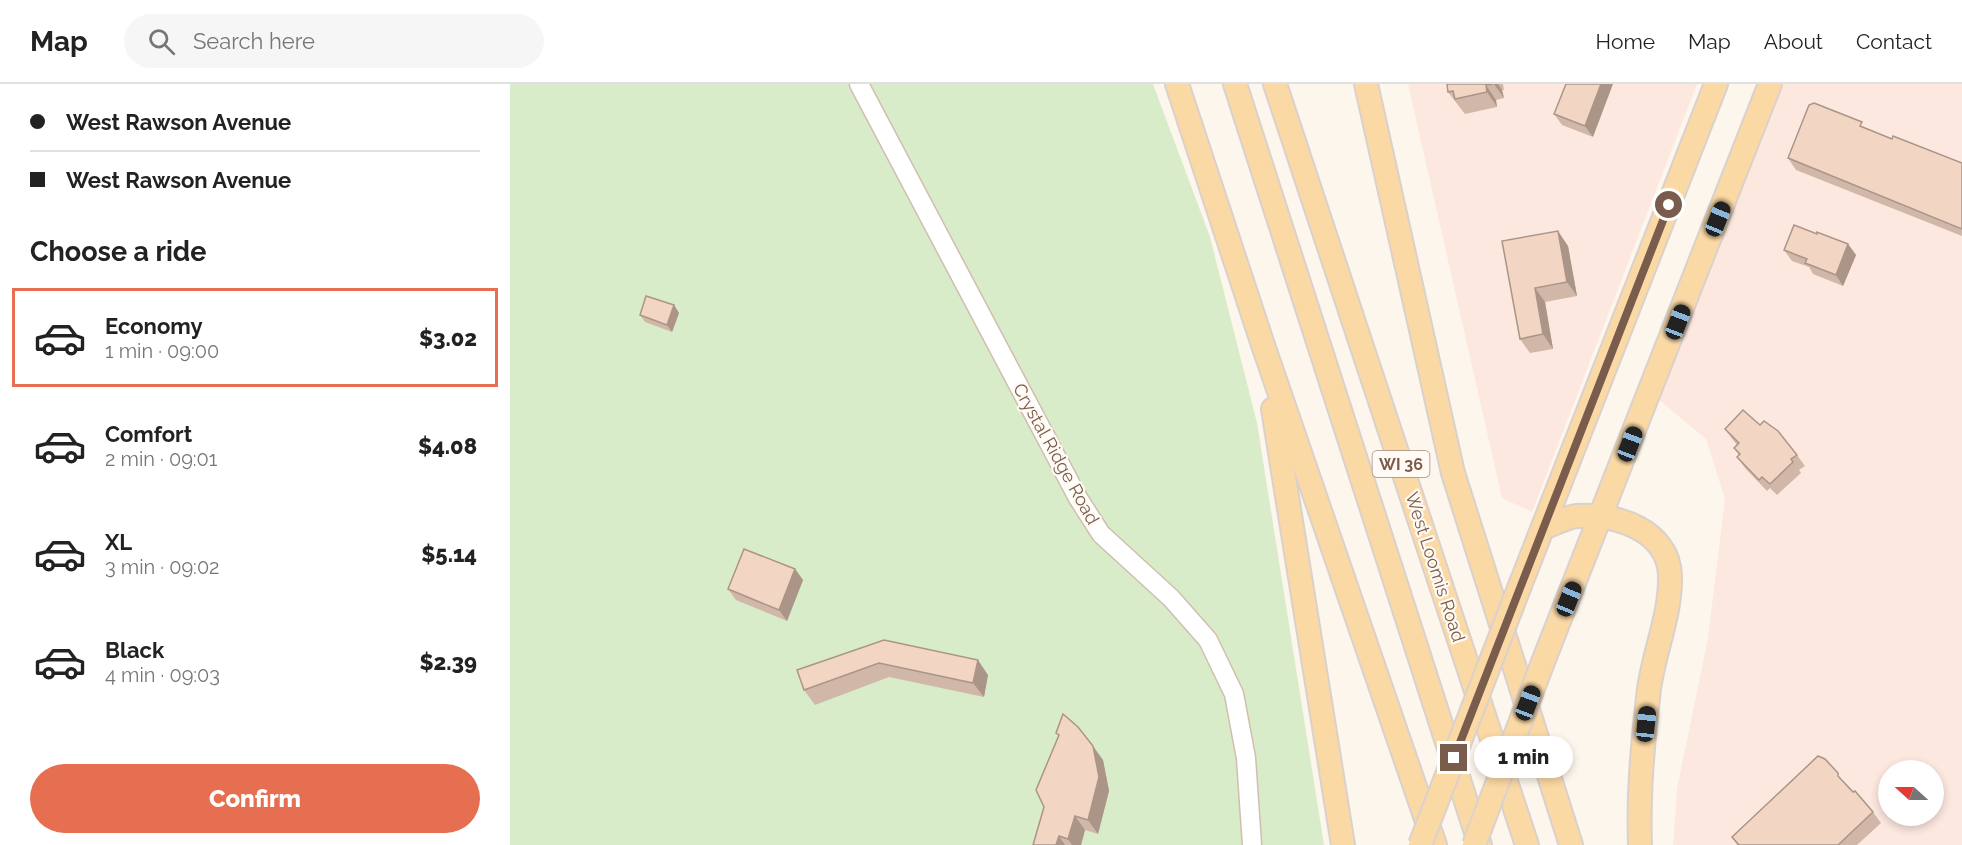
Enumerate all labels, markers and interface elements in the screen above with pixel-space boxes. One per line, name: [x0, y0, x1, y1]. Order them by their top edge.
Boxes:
search box: [124, 14, 544, 68]
text: Map: [30, 25, 88, 58]
icon: search: [145, 25, 178, 58]
text: Search here: [193, 28, 315, 54]
text: Home: [1596, 29, 1655, 54]
text: Map: [1688, 29, 1731, 54]
text: About: [1764, 29, 1823, 54]
text: Contact: [1856, 29, 1932, 54]
text: West Rawson Avenue: [66, 109, 291, 135]
text: West Rawson Avenue: [66, 167, 291, 193]
route start: [1655, 191, 1682, 218]
car: [1703, 199, 1733, 239]
text: Choose a ride: [30, 236, 206, 267]
car: [1663, 302, 1693, 342]
icon: car: [33, 311, 87, 365]
text: Economy: [105, 313, 203, 339]
text: $3.02: [419, 325, 477, 351]
text: 1 min · 09:00: [105, 339, 219, 363]
street label: Crystal Ridge Road: [1009, 380, 1104, 528]
icon: car: [33, 419, 87, 473]
text: Comfort: [105, 421, 192, 447]
car: [1615, 424, 1645, 464]
text: $4.08: [418, 433, 477, 459]
text: 2 min · 09:01: [105, 447, 217, 471]
road number: WI 36: [1372, 451, 1430, 477]
street label: West Loomis Road: [1401, 489, 1470, 644]
icon: car: [33, 527, 87, 581]
text: XL: [105, 529, 132, 555]
text: $5.14: [421, 541, 477, 567]
text: 3 min · 09:02: [105, 555, 220, 579]
car: [1554, 579, 1584, 619]
icon: car: [33, 635, 87, 689]
text: Black: [105, 637, 164, 663]
text: $2.39: [419, 649, 477, 675]
text: 4 min · 09:03: [105, 663, 220, 687]
car: [1513, 683, 1543, 723]
car: [1635, 705, 1657, 743]
callout: 1 min: [1475, 737, 1574, 779]
route end: [1440, 744, 1467, 771]
text: 1 min: [1498, 745, 1549, 769]
north arrow: [1878, 760, 1944, 826]
map controls: [1878, 760, 1944, 826]
button: Confirm: [30, 764, 480, 833]

